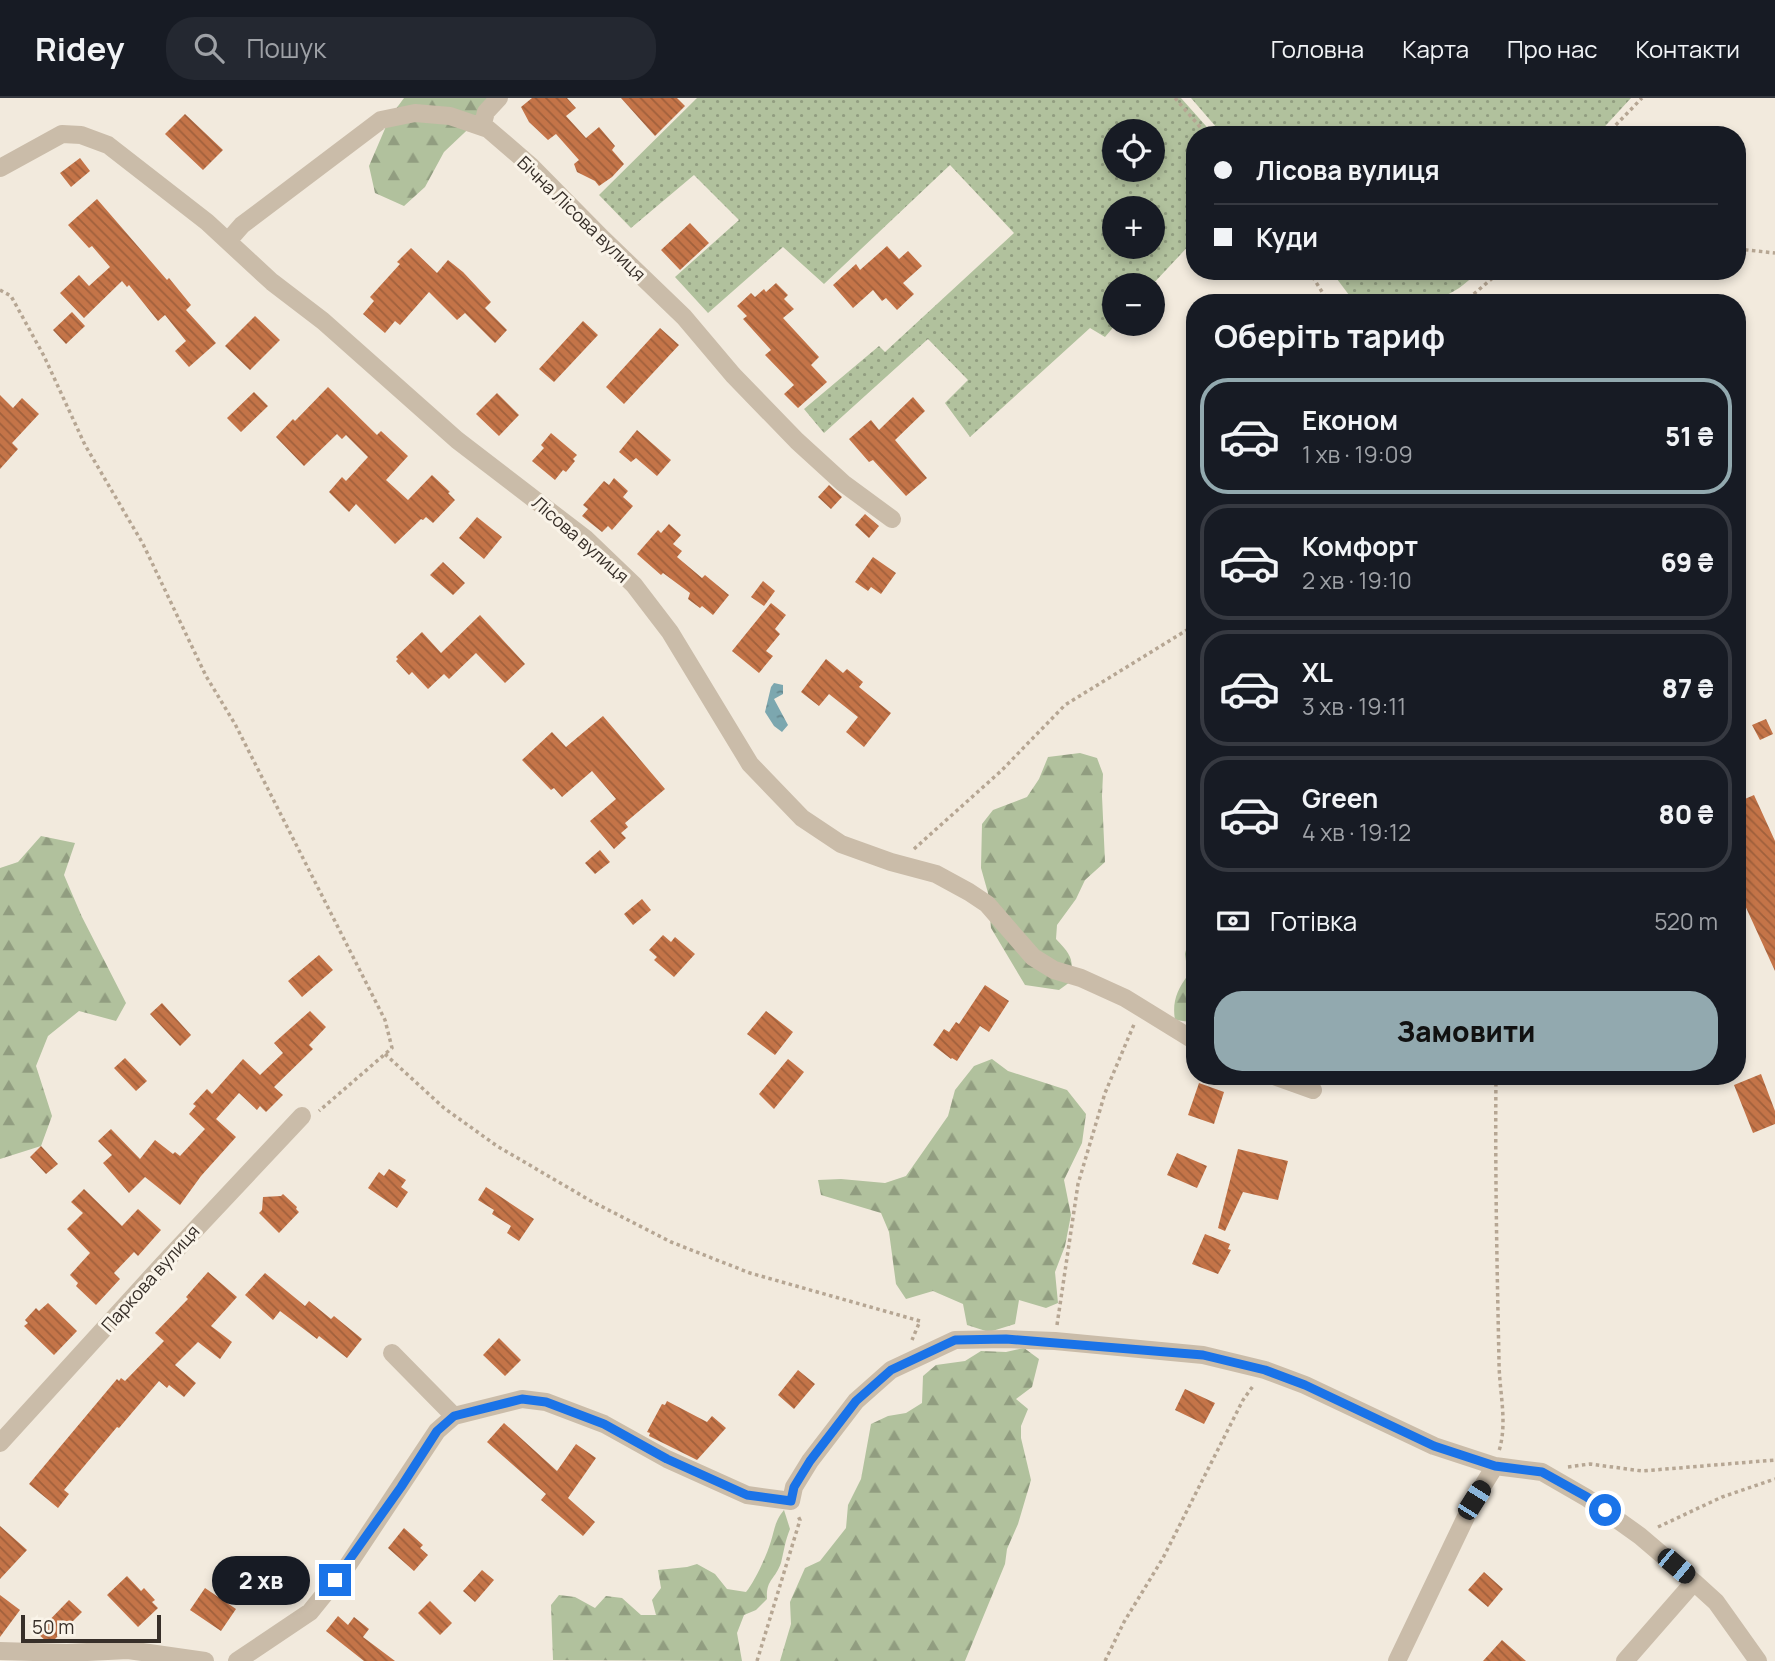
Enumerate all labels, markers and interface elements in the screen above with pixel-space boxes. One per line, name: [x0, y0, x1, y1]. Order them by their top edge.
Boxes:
search box: [166, 17, 656, 80]
text: Ridey: [35, 26, 124, 71]
icon: search: [190, 29, 228, 67]
text: Пошук: [246, 30, 326, 66]
text: Головна: [1271, 32, 1364, 65]
text: Карта: [1402, 32, 1469, 65]
text: Про нас: [1507, 32, 1598, 65]
text: Контакти: [1636, 32, 1740, 65]
map controls: [1102, 119, 1165, 336]
button: locate: [1102, 119, 1165, 182]
street label: Бічна Лісова вулиця: [513, 150, 651, 286]
text: Лісова вулиця: [1256, 152, 1440, 188]
button: +: [1102, 196, 1165, 259]
text: Куди: [1256, 219, 1318, 255]
button: −: [1102, 273, 1165, 336]
text: Оберіть тариф: [1214, 314, 1445, 358]
text: Економ: [1302, 402, 1398, 438]
icon: car: [1218, 405, 1281, 468]
text: 51 ₴: [1665, 418, 1714, 454]
text: 1 хв · 19:09: [1302, 438, 1413, 470]
street label: Лісова вулиця: [528, 490, 634, 588]
text: Комфорт: [1302, 528, 1418, 564]
icon: car: [1218, 531, 1281, 594]
text: 69 ₴: [1661, 544, 1714, 580]
text: 2 хв · 19:10: [1302, 564, 1412, 596]
text: XL: [1302, 654, 1333, 690]
icon: car: [1218, 657, 1281, 720]
text: 87 ₴: [1662, 670, 1714, 706]
text: 3 хв · 19:11: [1302, 690, 1406, 722]
text: Green: [1302, 780, 1378, 816]
icon: car: [1218, 783, 1281, 846]
text: 80 ₴: [1658, 796, 1714, 832]
text: 4 хв · 19:12: [1302, 816, 1411, 848]
icon: cash: [1214, 902, 1252, 940]
text: Готівка: [1270, 903, 1357, 939]
text: 520 m: [1654, 905, 1718, 937]
button: Замовити: [1214, 991, 1718, 1071]
street label: Паркова вулиця: [96, 1219, 204, 1337]
car: [1454, 1477, 1495, 1523]
route start: [1589, 1494, 1621, 1526]
car: [1654, 1544, 1699, 1588]
callout: 2 хв: [212, 1556, 310, 1604]
text: 2 хв: [239, 1564, 283, 1596]
route end: [319, 1564, 351, 1596]
scale bar: [21, 1612, 161, 1644]
text: 50 m: [32, 1614, 74, 1640]

